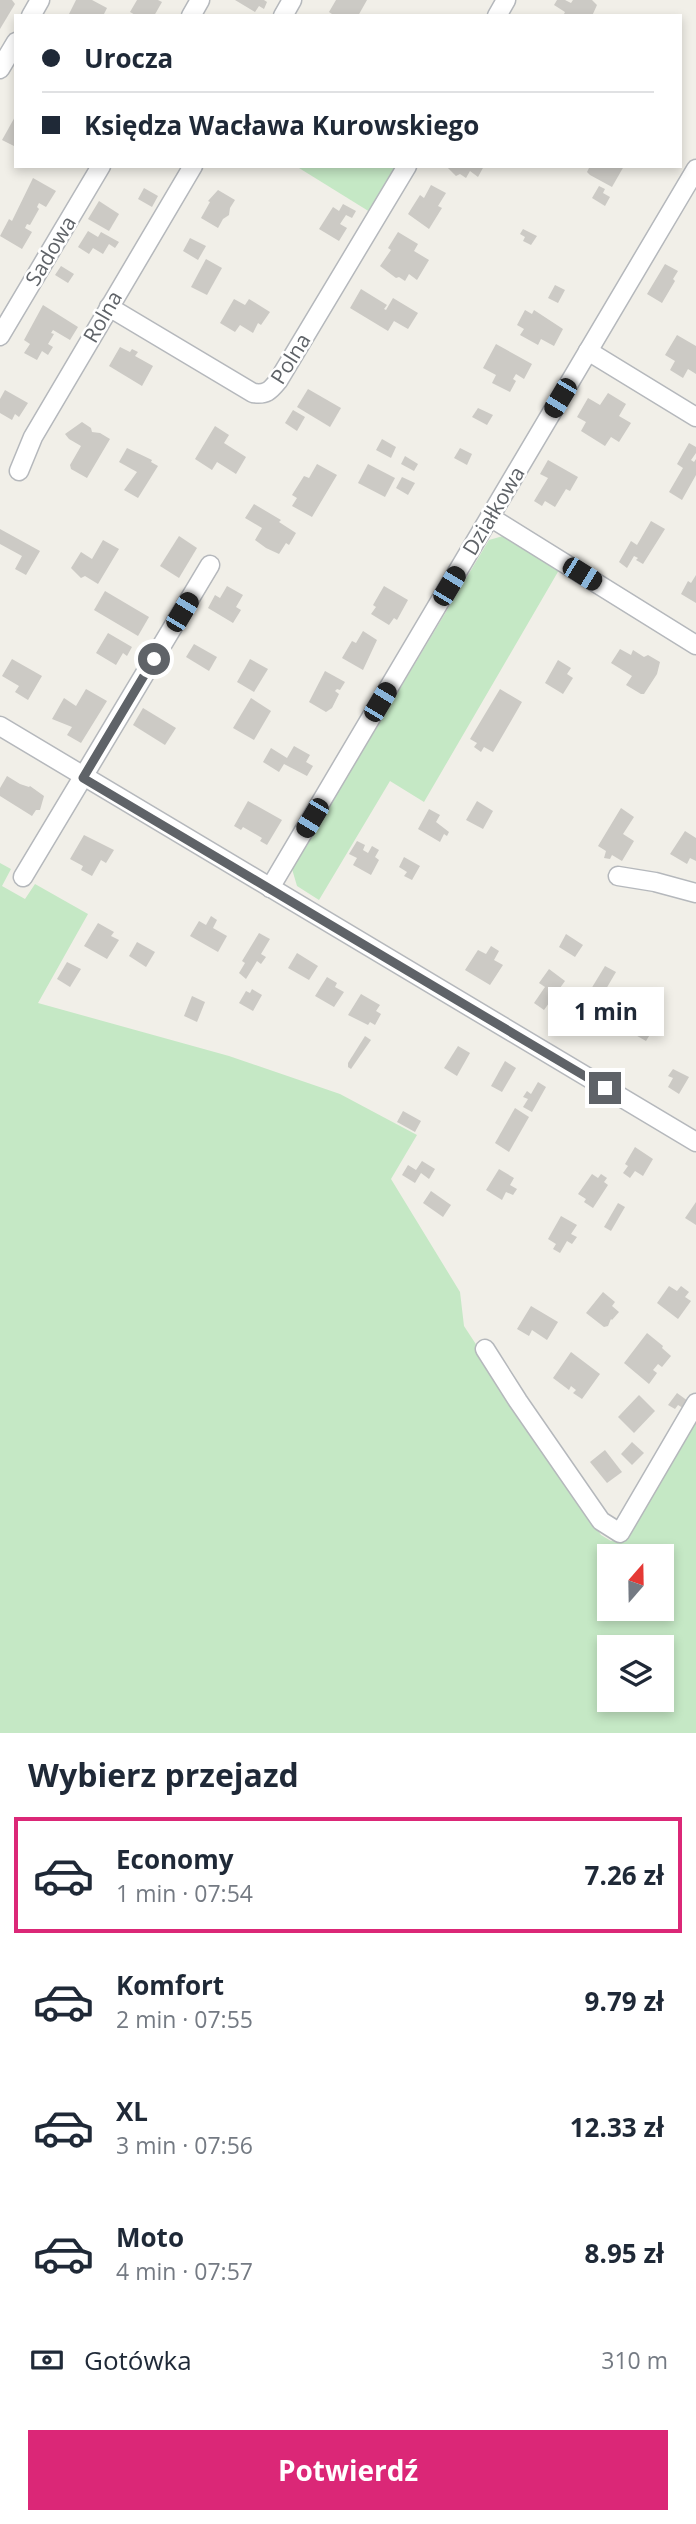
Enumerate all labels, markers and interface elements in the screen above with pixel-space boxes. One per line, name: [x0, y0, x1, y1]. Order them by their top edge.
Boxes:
text: Urocza: [84, 40, 173, 76]
text: Księdza Wacława Kurowskiego: [84, 107, 479, 143]
street label: Sadowa: [18, 210, 82, 291]
street label: Rolna: [76, 285, 128, 348]
street label: Polna: [264, 328, 317, 389]
car: [541, 375, 580, 421]
street label: Działkowa: [456, 461, 531, 560]
car: [559, 554, 606, 594]
car: [430, 563, 469, 609]
car: [163, 589, 202, 635]
route start: [138, 643, 170, 675]
car: [361, 679, 400, 725]
car: [293, 795, 332, 841]
callout: 1 min: [547, 986, 663, 1036]
text: 1 min: [574, 995, 638, 1027]
route end: [589, 1072, 621, 1104]
north arrow: [597, 1544, 674, 1620]
map controls: [597, 1544, 674, 1712]
button: layers: [597, 1635, 674, 1712]
text: Wybierz przejazd: [28, 1753, 299, 1796]
text: Economy: [116, 1841, 234, 1877]
icon: car: [32, 1844, 95, 1907]
text: 7.26 zł: [585, 1857, 664, 1893]
text: 1 min · 07:54: [116, 1877, 253, 1909]
text: Komfort: [116, 1967, 224, 2003]
icon: car: [32, 1970, 95, 2033]
text: 9.79 zł: [585, 1983, 664, 2019]
text: 2 min · 07:55: [116, 2003, 253, 2035]
text: XL: [116, 2093, 148, 2129]
icon: car: [32, 2096, 95, 2159]
text: 12.33 zł: [570, 2109, 664, 2145]
text: 3 min · 07:56: [116, 2129, 253, 2161]
text: Moto: [116, 2219, 184, 2255]
icon: car: [32, 2222, 95, 2285]
text: 8.95 zł: [585, 2235, 664, 2271]
text: 4 min · 07:57: [116, 2255, 253, 2287]
icon: cash: [28, 2341, 66, 2379]
text: Gotówka: [84, 2342, 192, 2378]
text: 310 m: [601, 2344, 668, 2376]
button: Potwierdź: [28, 2430, 668, 2510]

